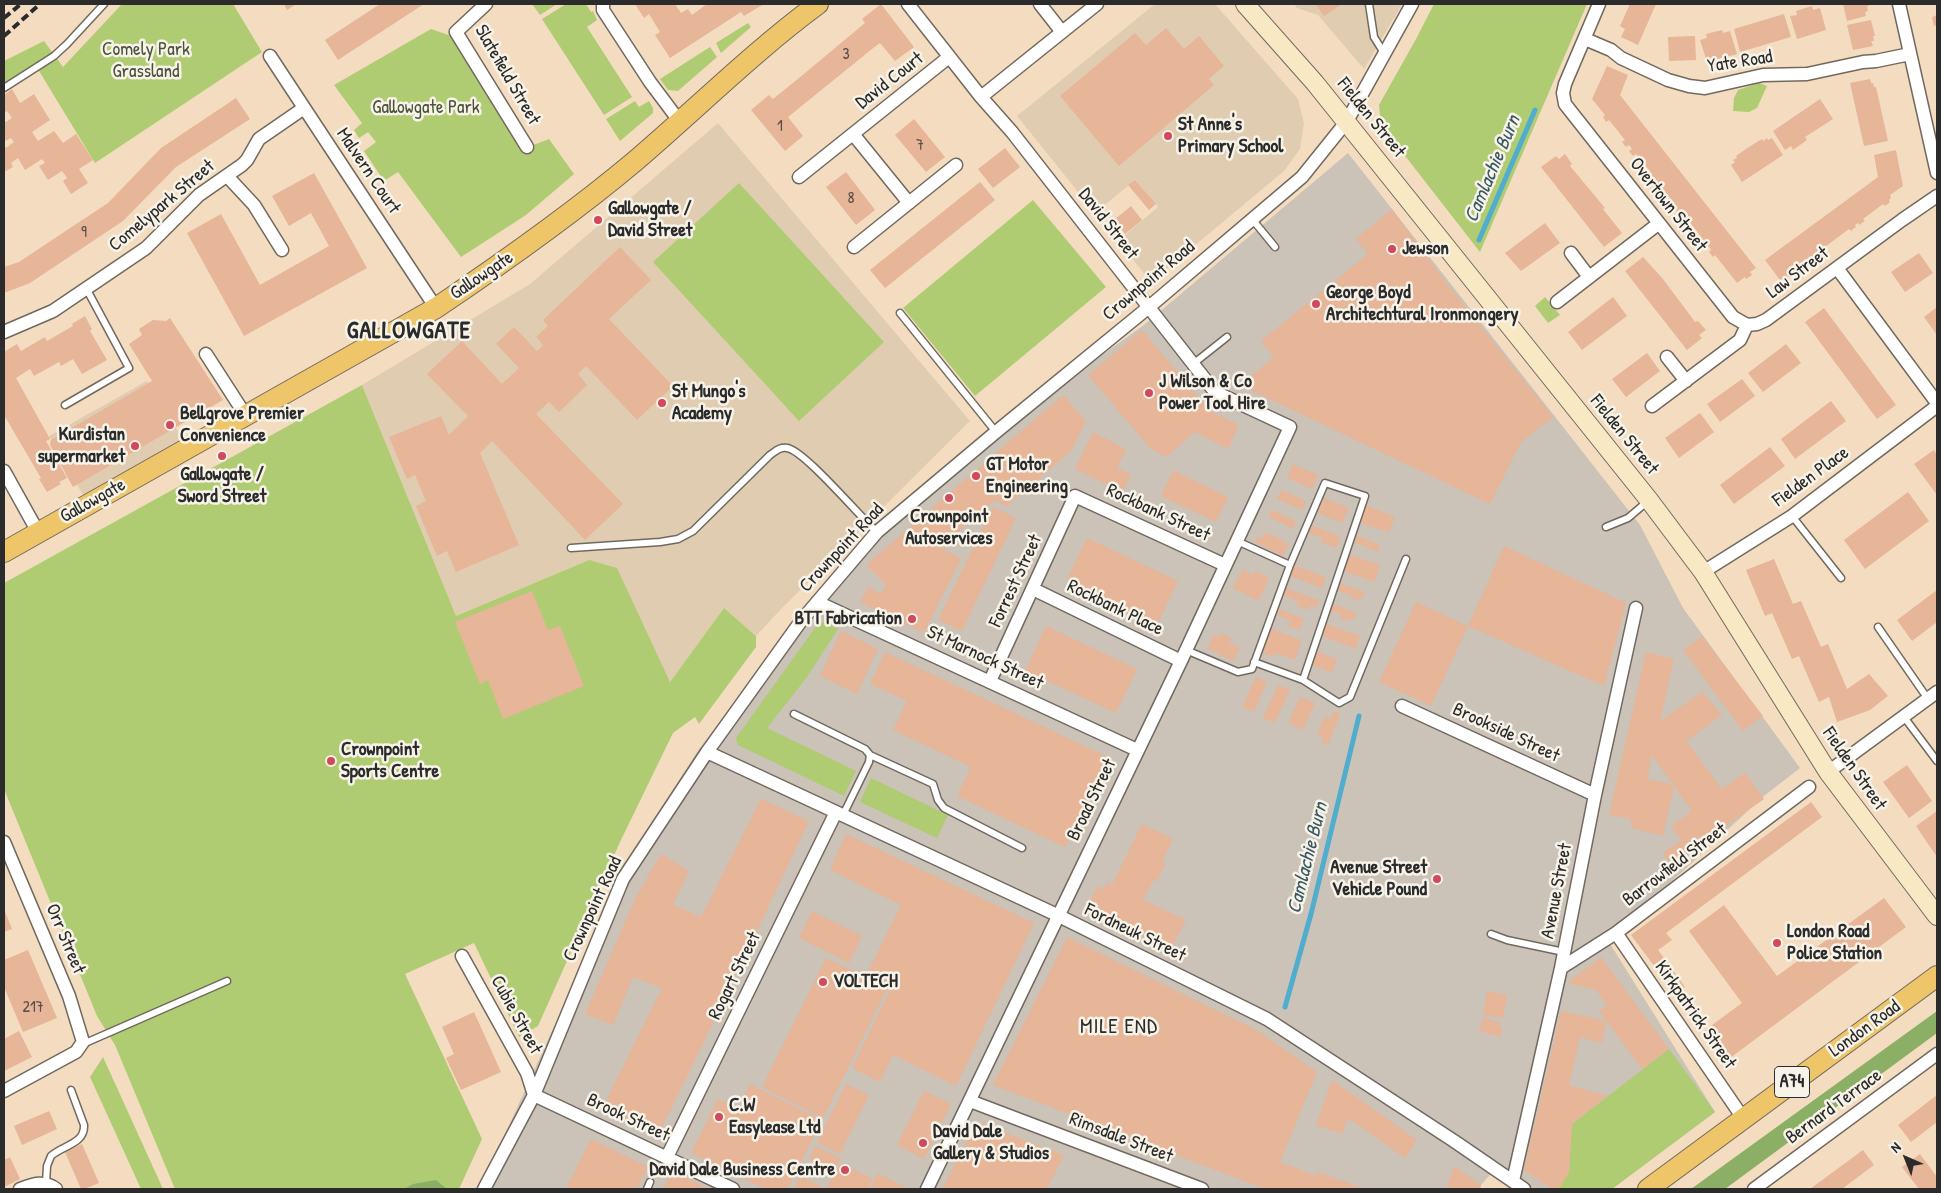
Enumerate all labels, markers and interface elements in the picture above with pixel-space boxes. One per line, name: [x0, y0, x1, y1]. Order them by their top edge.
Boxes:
street label: Slatefield Street: [469, 21, 545, 129]
park label: Comely Park Grassland: [102, 39, 190, 83]
house number: 3: [842, 45, 850, 65]
street label: Yate Road: [1706, 46, 1774, 78]
street label: David Court: [852, 48, 928, 114]
street label: Fielden Street: [1332, 73, 1410, 163]
park label: Gallowgate Park: [372, 97, 480, 119]
water label: Camlachie Burn: [1460, 112, 1526, 226]
place label: St Anne's Primary School: [1178, 114, 1283, 158]
house number: 1: [777, 117, 783, 137]
street label: Malvern Court: [331, 124, 405, 218]
marker: St Anne's Primary School: [1162, 130, 1174, 142]
house number: 7: [916, 136, 924, 156]
street label: Overtown Street: [1624, 153, 1712, 257]
street label: Comelypark Street: [104, 155, 220, 257]
street label: David Street: [1073, 184, 1143, 264]
house number: 8: [848, 189, 854, 209]
place label: Gallowgate / David Street: [608, 198, 692, 242]
marker: Gallowgate / David Street: [592, 214, 604, 226]
house number: 9: [81, 223, 87, 243]
street label: Crownpoint Road: [1098, 236, 1200, 326]
place label: Jewson: [1402, 238, 1449, 260]
street label: Law Street: [1762, 242, 1834, 304]
marker: Jewson: [1386, 243, 1398, 255]
street label: Gallowgate: [446, 247, 518, 305]
place label: George Boyd Architechtural Ironmongery: [1326, 282, 1519, 326]
marker: George Boyd Architechtural Ironmongery: [1310, 298, 1322, 310]
district label: GALLOWGATE: [346, 318, 472, 346]
place label: J Wilson & Co Power Tool Hire: [1159, 371, 1265, 415]
place label: St Mungo's Academy: [672, 381, 746, 425]
marker: J Wilson & Co Power Tool Hire: [1143, 387, 1155, 399]
street label: Fielden Street: [1585, 390, 1663, 480]
marker: St Mungo's Academy: [656, 397, 668, 409]
place label: Bellgrove Premier Convenience: [180, 403, 304, 447]
marker: Bellgrove Premier Convenience: [164, 419, 176, 431]
place label: Kurdistan supermarket: [37, 424, 125, 468]
marker: Kurdistan supermarket: [129, 440, 141, 452]
street label: Fielden Place: [1768, 442, 1854, 512]
marker: Gallowgate / Sword Street: [216, 450, 228, 462]
place label: GT Motor Engineering: [986, 454, 1068, 498]
place label: Gallowgate / Sword Street: [178, 464, 266, 508]
marker: GT Motor Engineering: [970, 470, 982, 482]
street label: Gallowgate: [56, 474, 130, 528]
street label: Rockbank Street: [1102, 479, 1214, 547]
marker: Crownpoint Autoservices: [943, 492, 955, 504]
street label: Crownpoint Road: [795, 499, 889, 597]
place label: Crownpoint Autoservices: [905, 506, 993, 550]
street label: Forrest Street: [985, 531, 1047, 631]
street label: Rockbank Place: [1063, 575, 1167, 641]
place label: BTT Fabrication: [794, 608, 902, 630]
marker: BTT Fabrication: [906, 613, 918, 625]
street label: St Marnock Street: [923, 621, 1047, 695]
street label: Brookside Street: [1449, 698, 1563, 768]
street label: Fielden Street: [1817, 723, 1891, 815]
place label: Crownpoint Sports Centre: [341, 739, 439, 783]
marker: Crownpoint Sports Centre: [325, 755, 337, 767]
street label: Broad Street: [1062, 755, 1122, 845]
water label: Camlachie Burn: [1283, 800, 1333, 916]
street label: Barrowfield Street: [1618, 818, 1732, 912]
street label: Avenue Street: [1537, 841, 1577, 941]
street label: Crownpoint Road: [559, 853, 627, 965]
place label: Avenue Street Vehicle Pound: [1330, 857, 1427, 901]
marker: Avenue Street Vehicle Pound: [1431, 873, 1443, 885]
street label: Fordneuk Street: [1081, 899, 1189, 967]
street label: Orr Street: [40, 901, 90, 977]
place label: London Road Police Station: [1787, 921, 1882, 965]
street label: Rogart Street: [704, 928, 766, 1024]
marker: London Road Police Station: [1771, 937, 1783, 949]
street label: Kirkpatrick Street: [1649, 956, 1741, 1074]
place label: VOLTECH: [833, 971, 898, 993]
street label: Cubie Street: [485, 972, 547, 1058]
marker: VOLTECH: [817, 976, 829, 988]
street label: London Road: [1825, 996, 1905, 1062]
house number: 217: [22, 998, 44, 1018]
district label: MILE END: [1079, 1014, 1159, 1040]
street label: Bernard Terrace: [1782, 1065, 1886, 1149]
road number: A74: [1774, 1066, 1810, 1098]
street label: Brook Street: [583, 1089, 673, 1147]
place label: C.W Easylease Ltd: [729, 1095, 821, 1139]
street label: Rimsdale Street: [1066, 1108, 1176, 1168]
marker: C.W Easylease Ltd: [713, 1111, 725, 1123]
place label: David Dale Gallery & Studios: [933, 1121, 1049, 1165]
north arrow: [1881, 1133, 1931, 1183]
marker: David Dale Gallery & Studios: [917, 1137, 929, 1149]
text: N: [1886, 1137, 1905, 1156]
place label: David Dale Business Centre: [650, 1159, 835, 1181]
marker: David Dale Business Centre: [839, 1164, 851, 1176]

